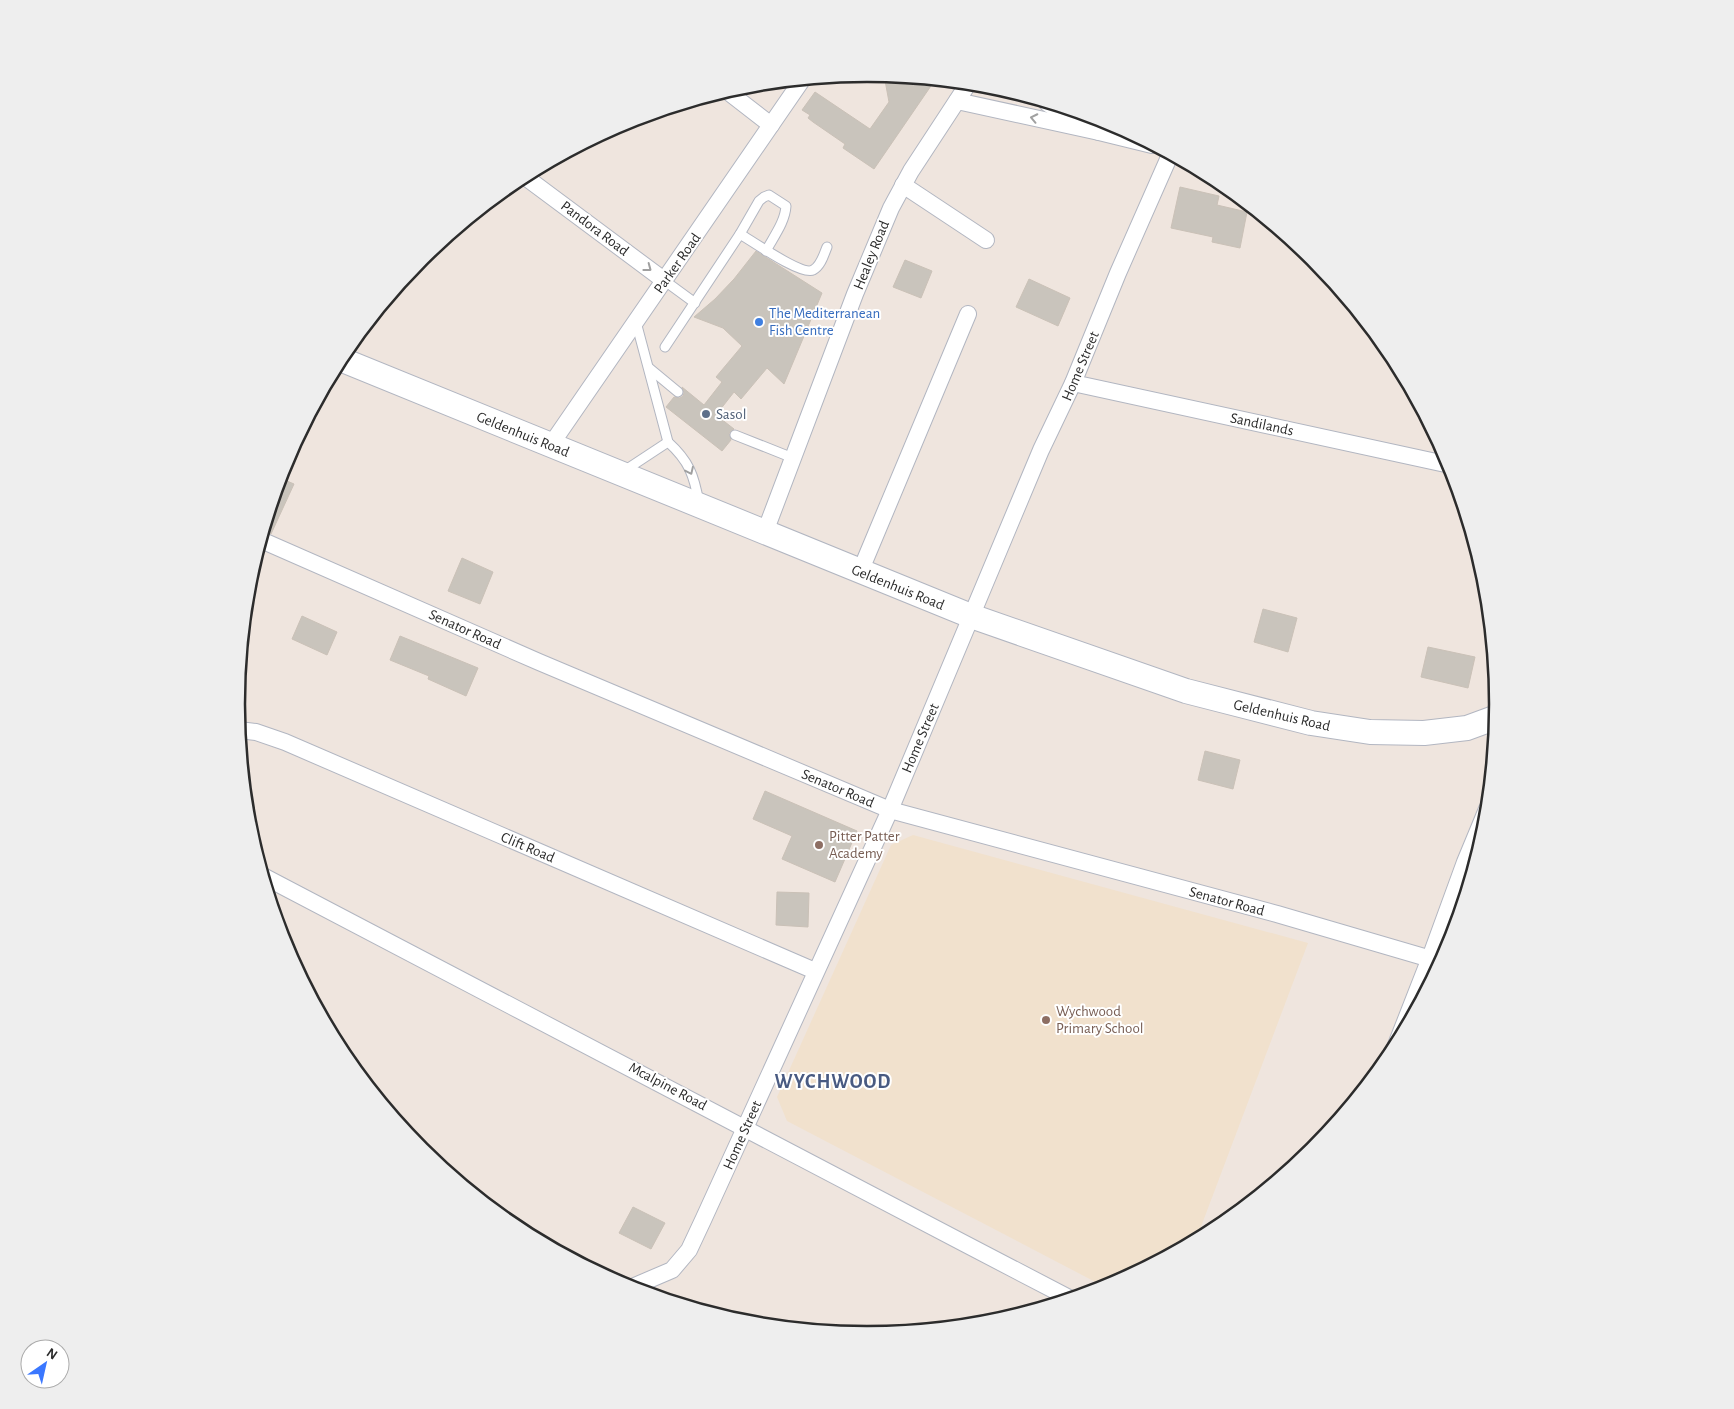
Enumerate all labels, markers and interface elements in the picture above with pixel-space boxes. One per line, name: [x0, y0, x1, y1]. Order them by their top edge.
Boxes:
one-way arrow: [1030, 113, 1039, 124]
street label: Pandora Road: [558, 198, 632, 259]
street label: Healey Road: [851, 218, 892, 292]
street label: Parker Road: [651, 230, 704, 296]
one-way arrow: [642, 262, 652, 271]
place label: The Mediterranean Fish Centre: [769, 306, 880, 338]
marker: The Mediterranean Fish Centre: [753, 316, 765, 328]
street label: Home Street: [1059, 329, 1102, 403]
place label: Sasol: [716, 407, 746, 422]
marker: Sasol: [700, 408, 712, 420]
street label: Geldenhuis Road: [474, 409, 572, 460]
street label: Sandilands: [1229, 410, 1295, 439]
one-way arrow: [684, 465, 694, 474]
street label: Geldenhuis Road: [849, 562, 947, 613]
street label: Senator Road: [426, 607, 503, 652]
street label: Geldenhuis Road: [1232, 697, 1332, 734]
street label: Home Street: [899, 701, 942, 775]
street label: Senator Road: [799, 766, 877, 811]
street label: Clift Road: [499, 829, 557, 866]
place label: Pitter Patter Academy: [829, 829, 900, 861]
marker: Pitter Patter Academy: [813, 839, 825, 851]
street label: Senator Road: [1188, 884, 1266, 919]
place label: Wychwood Primary School: [1056, 1004, 1144, 1036]
marker: Wychwood Primary School: [1040, 1014, 1052, 1026]
street label: Mcalpine Road: [626, 1060, 709, 1113]
district label: WYCHWOOD: [775, 1072, 891, 1092]
street label: Home Street: [721, 1098, 764, 1172]
north arrow: [20, 1339, 70, 1389]
text: N: [44, 1346, 60, 1363]

